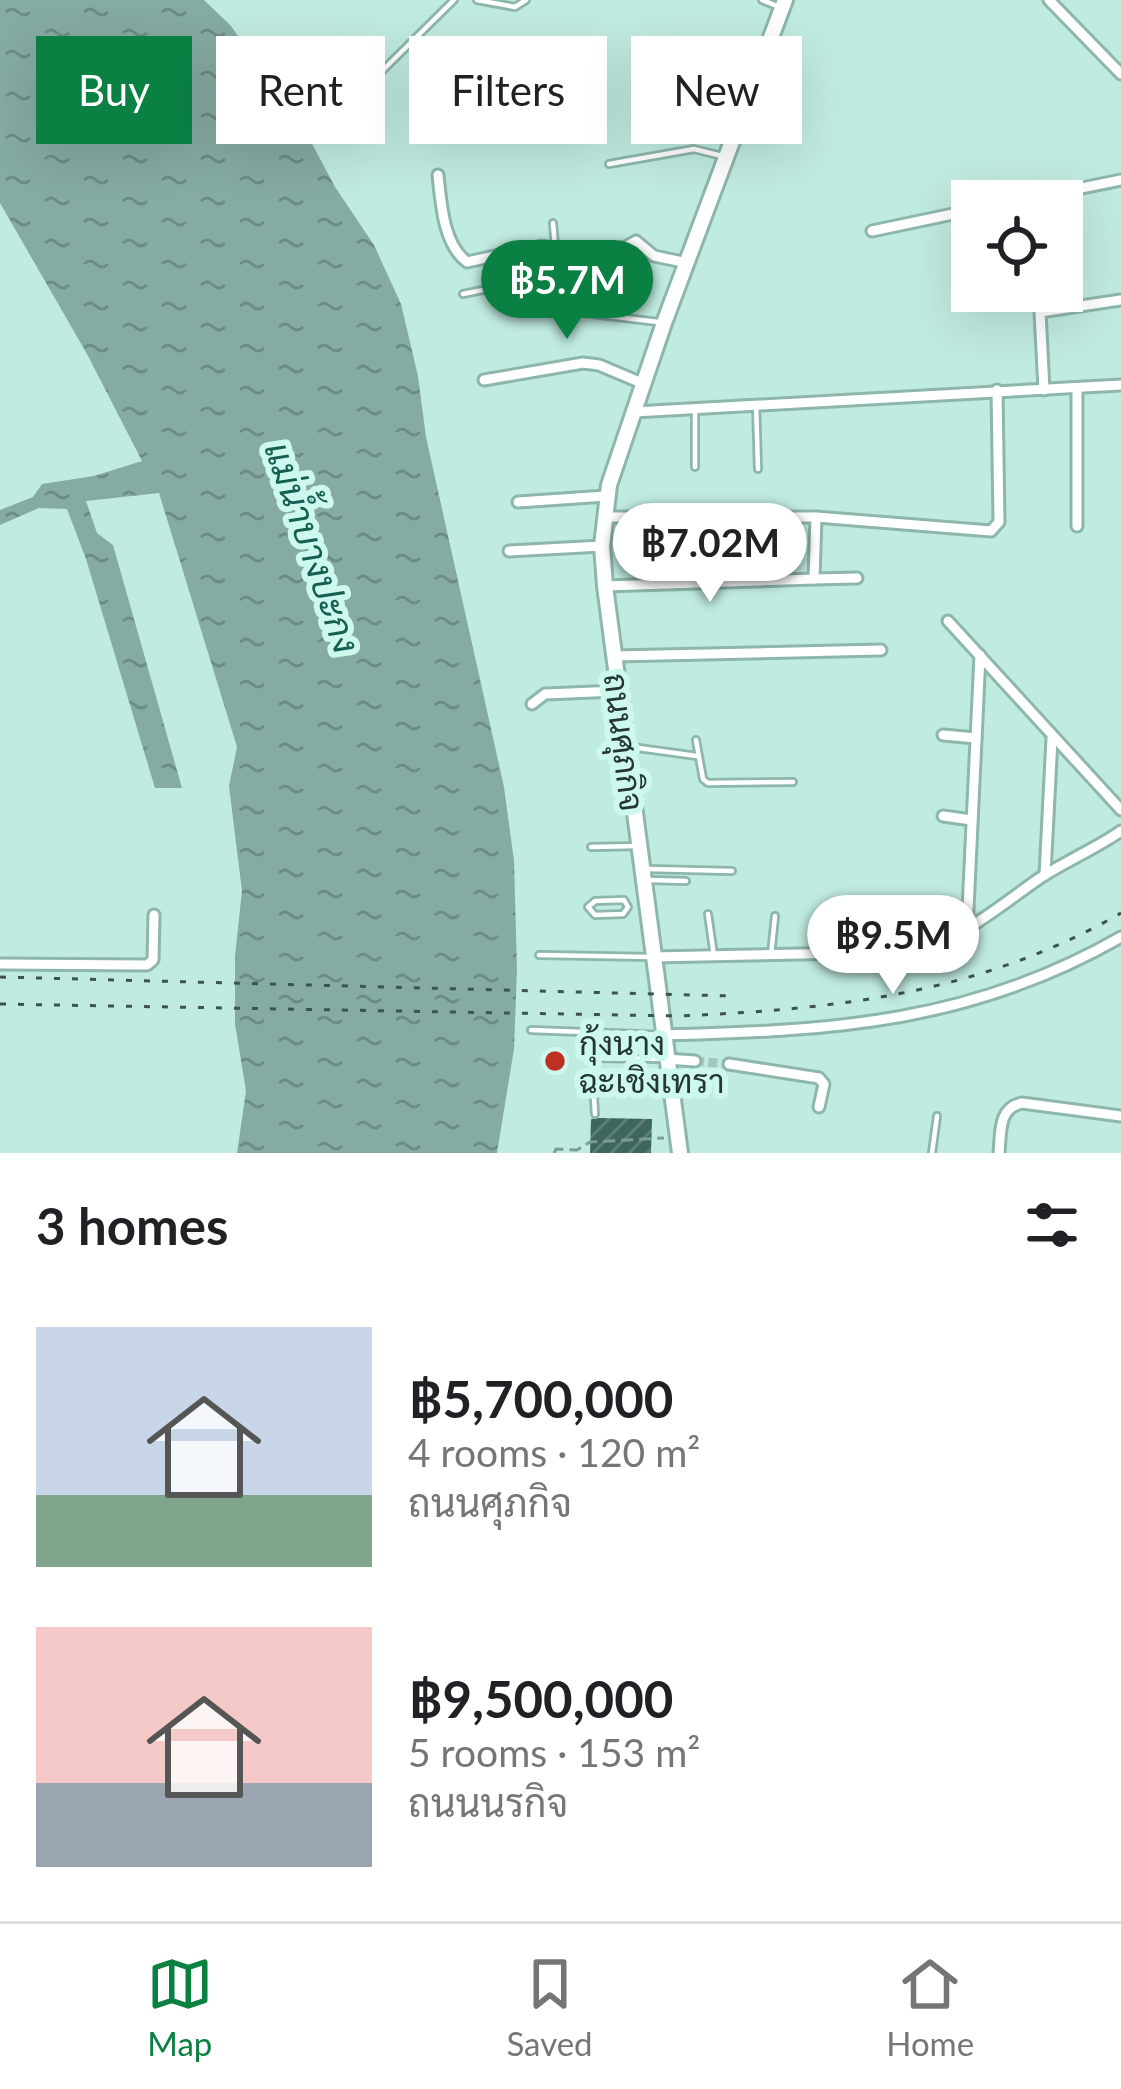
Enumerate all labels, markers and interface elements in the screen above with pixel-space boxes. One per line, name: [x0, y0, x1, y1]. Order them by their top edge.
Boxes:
chip: Buy: [36, 36, 192, 144]
chip: Rent: [216, 36, 385, 144]
chip: Filters: [409, 36, 607, 144]
chip: New: [631, 36, 802, 144]
map controls: [951, 180, 1083, 312]
button: locate: [951, 180, 1083, 312]
pin: ฿5.7M: [483, 240, 651, 342]
text: ฿5.7M: [508, 256, 626, 302]
water label: แม่น้ำบางปะกง: [256, 433, 377, 658]
pin: ฿7.02M: [612, 503, 808, 605]
text: ฿7.02M: [640, 519, 780, 565]
street label: ถนนศุภกิจ: [593, 671, 653, 814]
pin: ฿9.5M: [809, 895, 977, 997]
text: ฿9.5M: [834, 911, 952, 957]
place label: กุ้งนาง ฉะเชิงเทรา: [579, 1022, 725, 1100]
marker: กุ้งนาง ฉะเชิงเทรา: [542, 1048, 568, 1074]
icon: filters: [1019, 1192, 1085, 1258]
text: 3 homes: [36, 1195, 228, 1256]
text: ฿5,700,000: [408, 1368, 673, 1429]
icon: home: [132, 1375, 276, 1519]
text: 4 rooms · 120 m²: [408, 1429, 700, 1475]
text: ถนนศุภกิจ: [408, 1479, 572, 1525]
text: ฿9,500,000: [408, 1668, 673, 1729]
icon: home: [132, 1675, 276, 1819]
text: 5 rooms · 153 m²: [408, 1729, 700, 1775]
text: ถนนนรกิจ: [408, 1779, 568, 1825]
tab: Map: [147, 1951, 213, 2063]
tab: Saved: [506, 1951, 593, 2063]
tab: Home: [886, 1951, 974, 2063]

